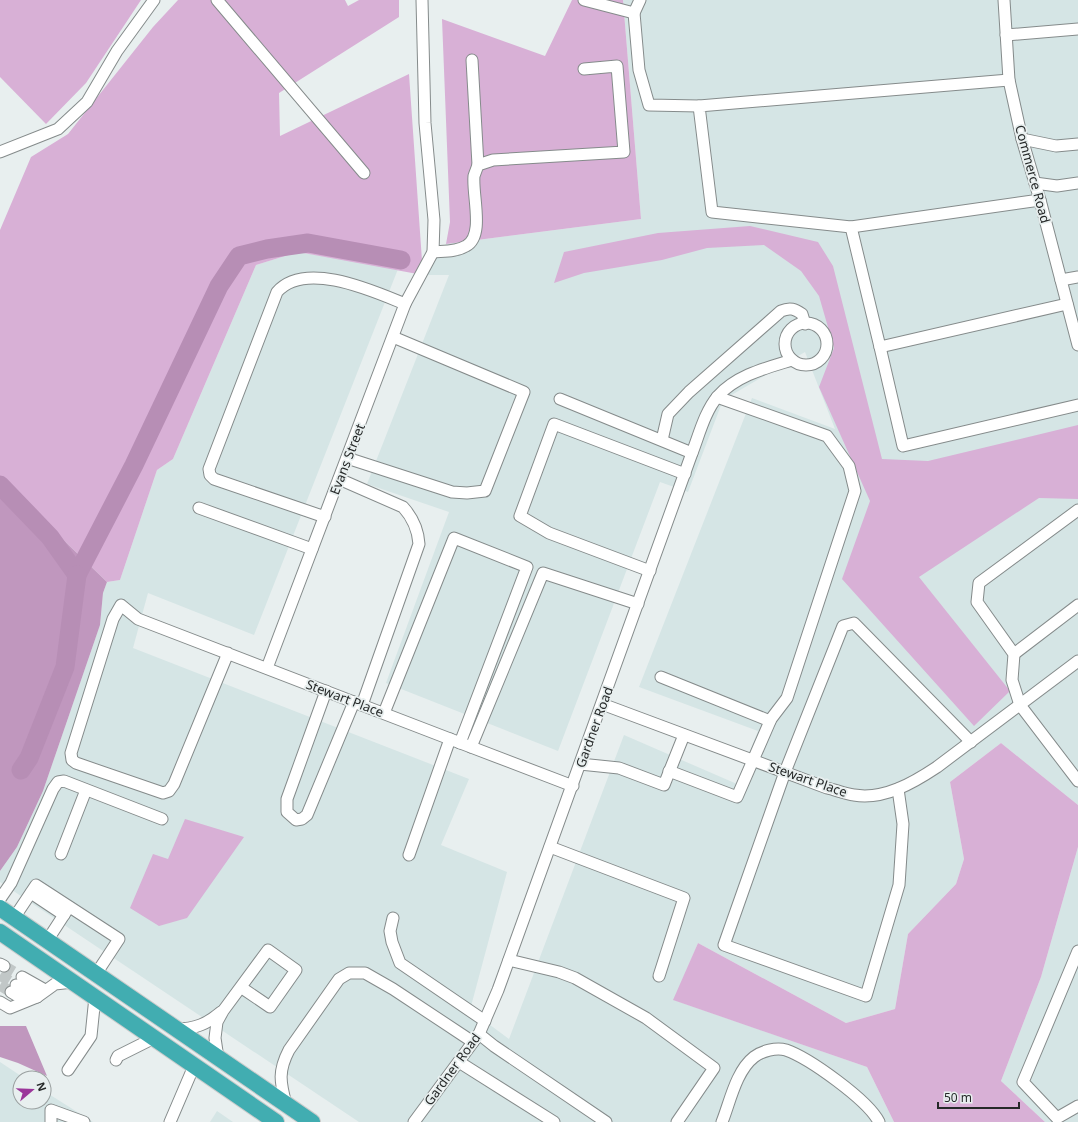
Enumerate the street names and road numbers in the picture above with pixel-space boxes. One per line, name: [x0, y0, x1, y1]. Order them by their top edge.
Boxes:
street label: Commerce Road: [1011, 123, 1055, 225]
street label: Evans Street: [325, 420, 369, 497]
street label: Stewart Place: [304, 675, 386, 721]
street label: Gardner Road: [571, 684, 617, 770]
street label: Stewart Place: [766, 757, 850, 801]
street label: Gardner Road: [420, 1029, 484, 1109]

